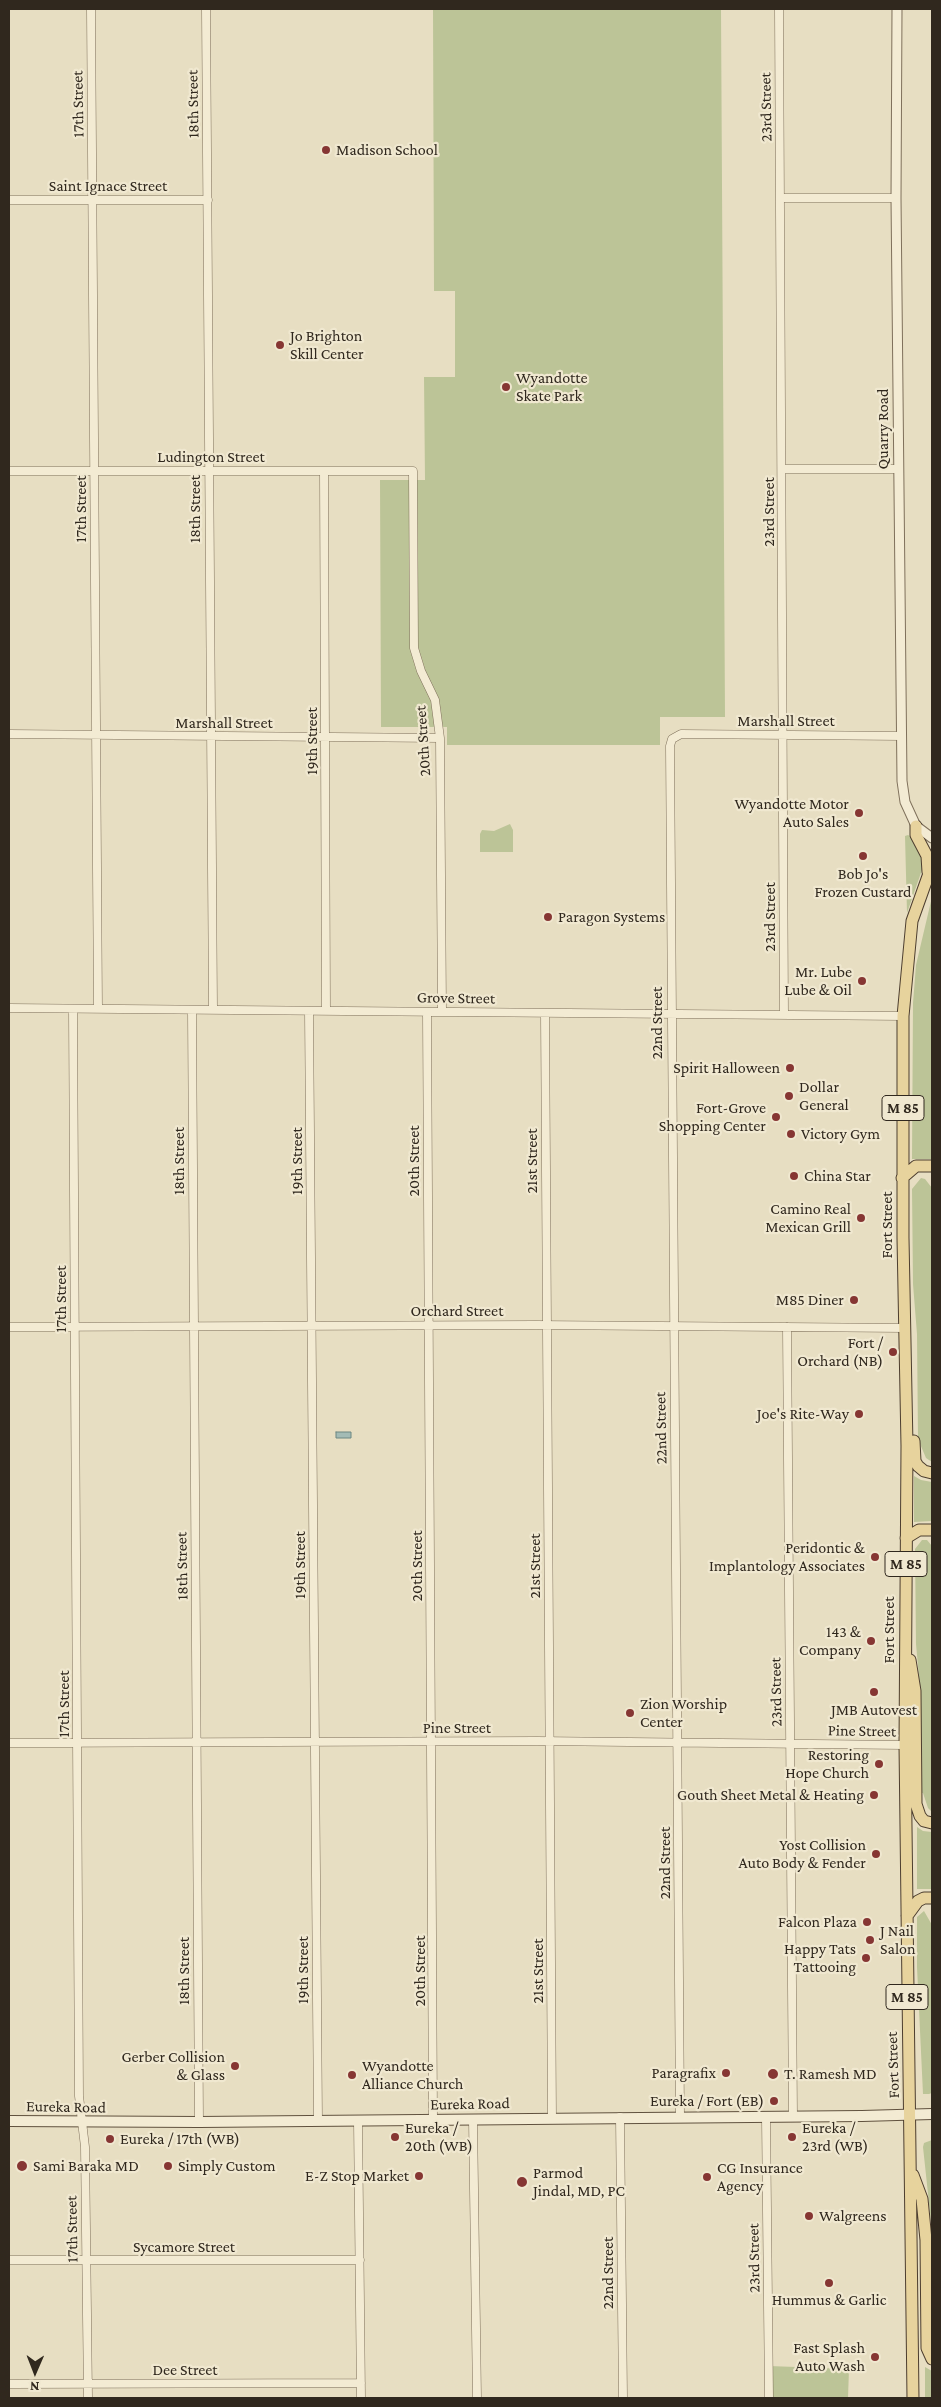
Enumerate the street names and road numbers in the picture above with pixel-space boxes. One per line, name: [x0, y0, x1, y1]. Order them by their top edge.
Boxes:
street label: 17th Street: [68, 70, 88, 138]
street label: 18th Street: [183, 70, 203, 138]
street label: 23rd Street: [756, 72, 776, 142]
street label: Saint Ignace Street: [49, 176, 167, 196]
street label: Quarry Road: [873, 389, 893, 469]
street label: Ludington Street: [157, 447, 265, 467]
street label: 18th Street: [185, 475, 205, 543]
street label: 17th Street: [71, 476, 91, 542]
street label: 23rd Street: [759, 477, 779, 547]
street label: 20th Street: [411, 705, 435, 777]
street label: 19th Street: [302, 707, 322, 775]
street label: Marshall Street: [737, 711, 835, 731]
street label: Marshall Street: [175, 713, 273, 733]
street label: 23rd Street: [760, 882, 780, 952]
street label: 22nd Street: [647, 987, 667, 1059]
street label: Grove Street: [417, 988, 495, 1008]
road number: M 85: [882, 1096, 924, 1120]
street label: 20th Street: [404, 1125, 424, 1197]
street label: 18th Street: [169, 1127, 189, 1195]
street label: 19th Street: [287, 1127, 307, 1195]
street label: 21st Street: [522, 1128, 542, 1194]
street label: Fort Street: [877, 1192, 897, 1258]
street label: 17th Street: [51, 1266, 71, 1332]
street label: Orchard Street: [411, 1301, 503, 1321]
street label: 22nd Street: [651, 1392, 671, 1464]
street label: 20th Street: [407, 1530, 427, 1602]
street label: 19th Street: [290, 1531, 310, 1599]
street label: 18th Street: [172, 1532, 192, 1600]
street label: 21st Street: [525, 1534, 545, 1598]
road number: M 85: [885, 1552, 927, 1576]
street label: Fort Street: [879, 1597, 899, 1663]
street label: 23rd Street: [766, 1657, 786, 1727]
street label: 17th Street: [54, 1671, 74, 1737]
street label: Pine Street: [423, 1718, 491, 1738]
street label: Pine Street: [828, 1721, 896, 1741]
street label: 22nd Street: [655, 1827, 675, 1899]
street label: 20th Street: [410, 1935, 430, 2007]
street label: 19th Street: [293, 1936, 313, 2004]
street label: 18th Street: [174, 1937, 194, 2005]
street label: 21st Street: [528, 1938, 548, 2004]
road number: M 85: [886, 1984, 928, 2010]
street label: Fort Street: [882, 2031, 904, 2099]
street label: Eureka Road: [430, 2094, 510, 2114]
street label: Eureka Road: [26, 2097, 106, 2117]
street label: 17th Street: [62, 2195, 82, 2263]
street label: 23rd Street: [744, 2223, 764, 2293]
street label: Sycamore Street: [133, 2237, 235, 2257]
street label: 22nd Street: [598, 2237, 618, 2309]
street label: Dee Street: [152, 2360, 218, 2380]

